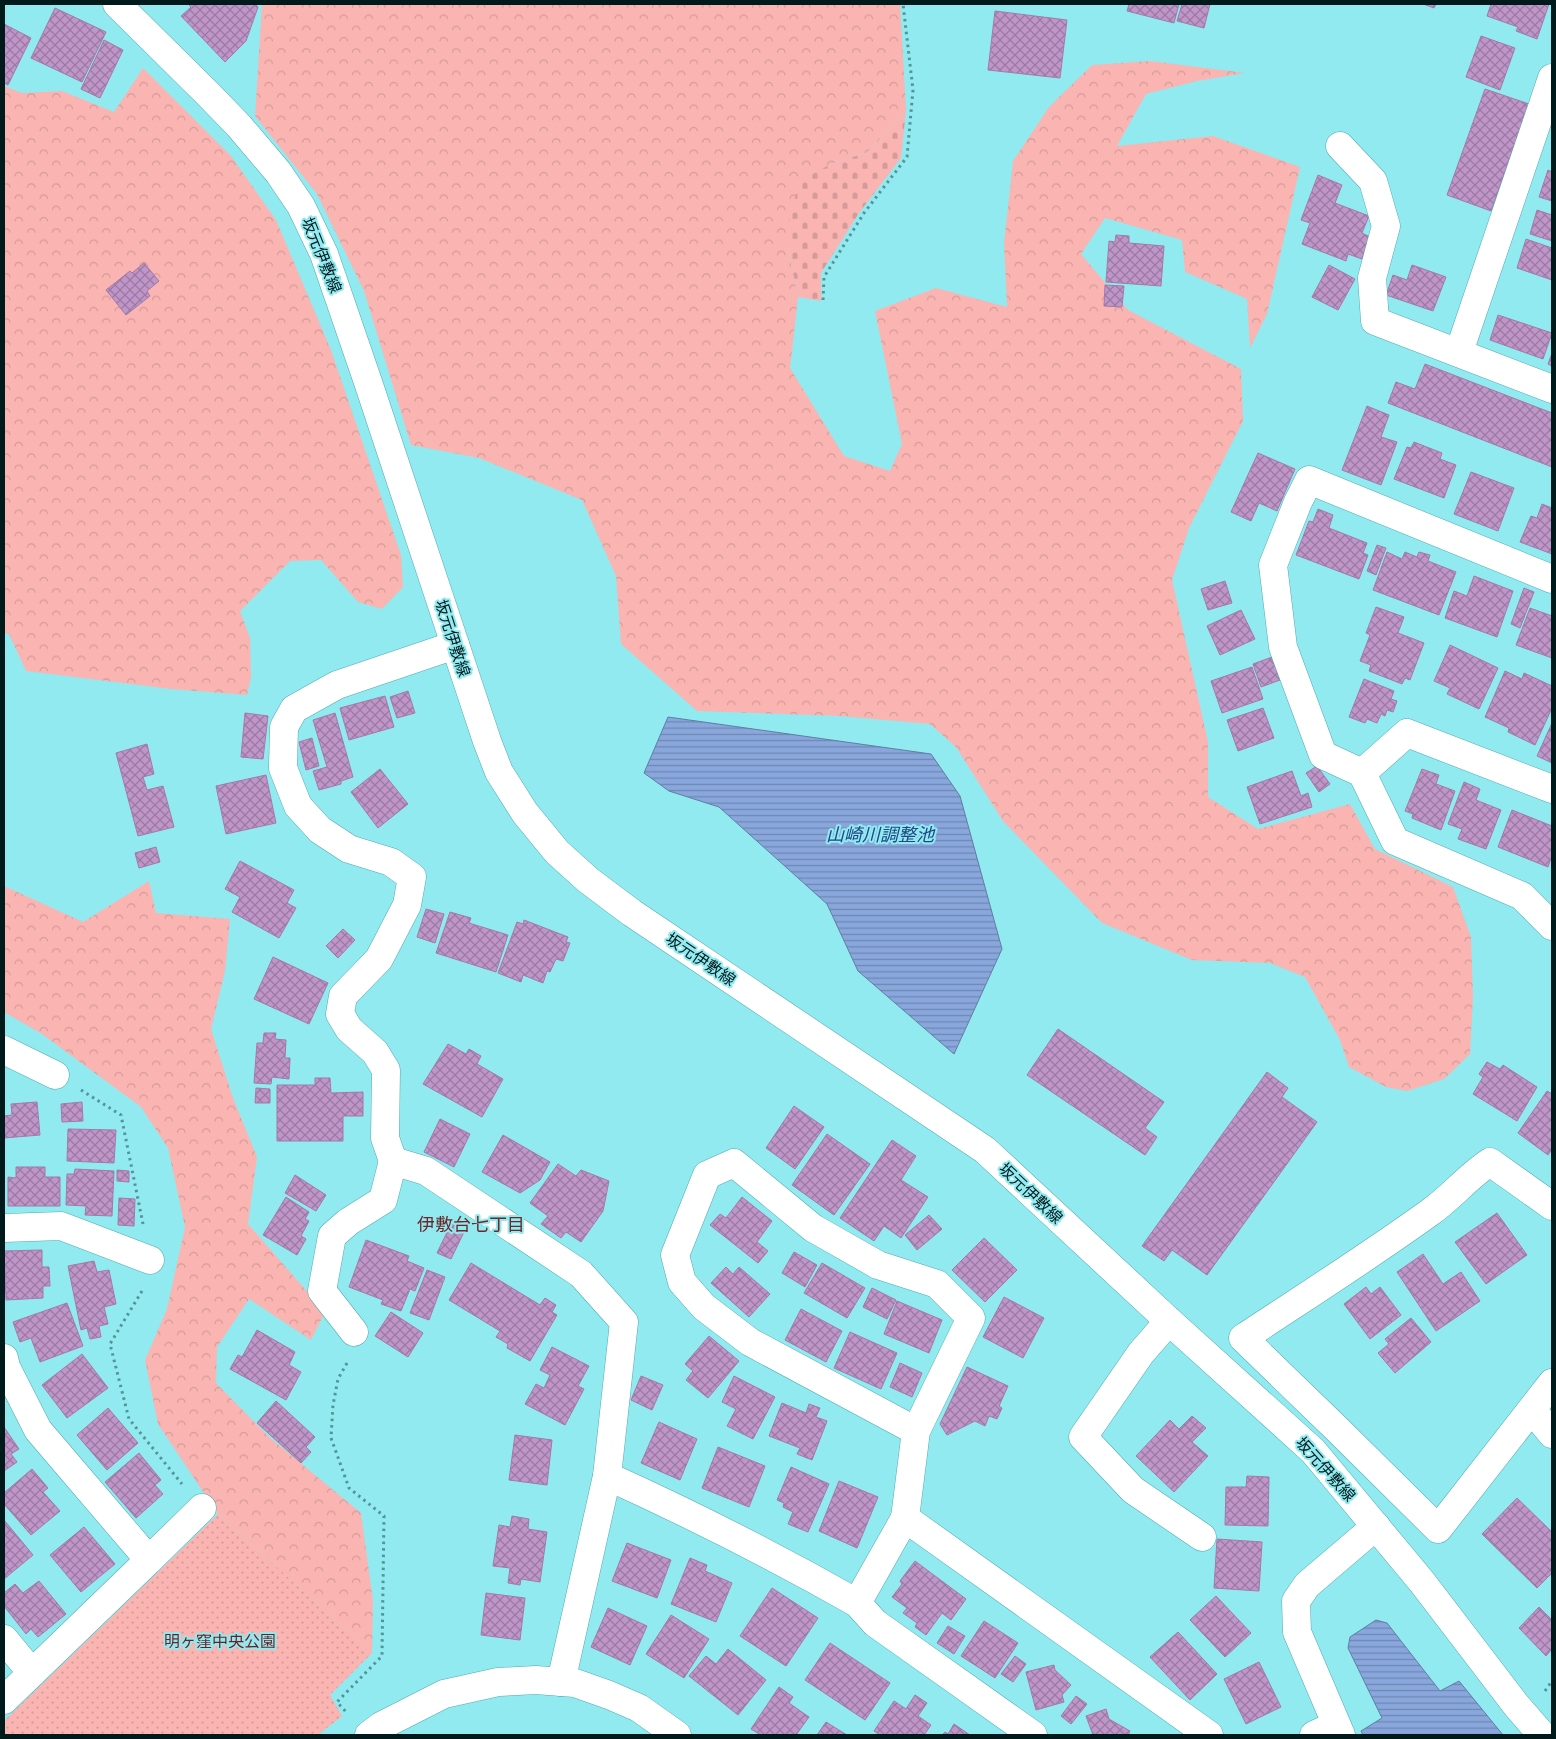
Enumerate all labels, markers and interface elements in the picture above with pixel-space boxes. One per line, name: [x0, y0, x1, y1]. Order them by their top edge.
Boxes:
street label: 坂元伊敷線: [296, 215, 344, 297]
street label: 坂元伊敷線: [429, 597, 473, 680]
water label: 山崎川調整池: [826, 825, 936, 848]
street label: 坂元伊敷線: [661, 930, 739, 991]
street label: 坂元伊敷線: [994, 1160, 1066, 1229]
district label: 伊敷台七丁目: [417, 1215, 525, 1238]
street label: 坂元伊敷線: [1290, 1434, 1359, 1507]
park label: 明ヶ窪中央公園: [164, 1633, 276, 1653]

